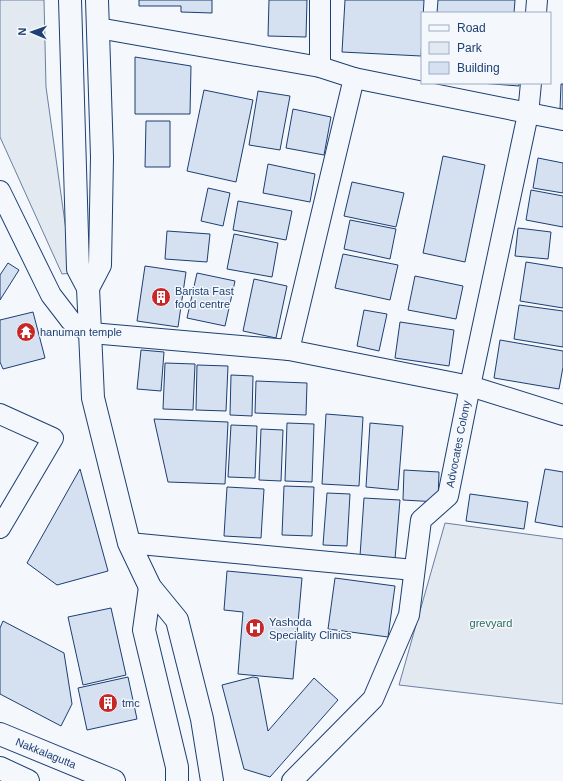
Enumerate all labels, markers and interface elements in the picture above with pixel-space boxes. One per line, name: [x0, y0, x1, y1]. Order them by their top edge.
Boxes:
north arrow: [12, 12, 52, 52]
legend: [421, 12, 551, 84]
text: Road: [457, 21, 486, 35]
text: N: [16, 27, 28, 36]
text: Park: [457, 41, 483, 55]
text: Building: [457, 61, 500, 75]
place label: Barista Fast food centre: [175, 285, 234, 310]
building icon: Barista Fast food centre: [150, 286, 172, 308]
temple icon: hanuman temple: [15, 321, 37, 343]
place label: hanuman temple: [40, 326, 122, 338]
street label: Advocates Colony: [444, 399, 472, 489]
place label: Yashoda Speciality Clinics: [269, 616, 352, 641]
hospital icon: Yashoda Speciality Clinics: [244, 617, 266, 639]
park label: grevyard: [470, 617, 512, 629]
building icon: tmc: [97, 692, 119, 714]
place label: tmc: [122, 697, 140, 709]
street label: Nakkalagutta: [14, 735, 79, 771]

